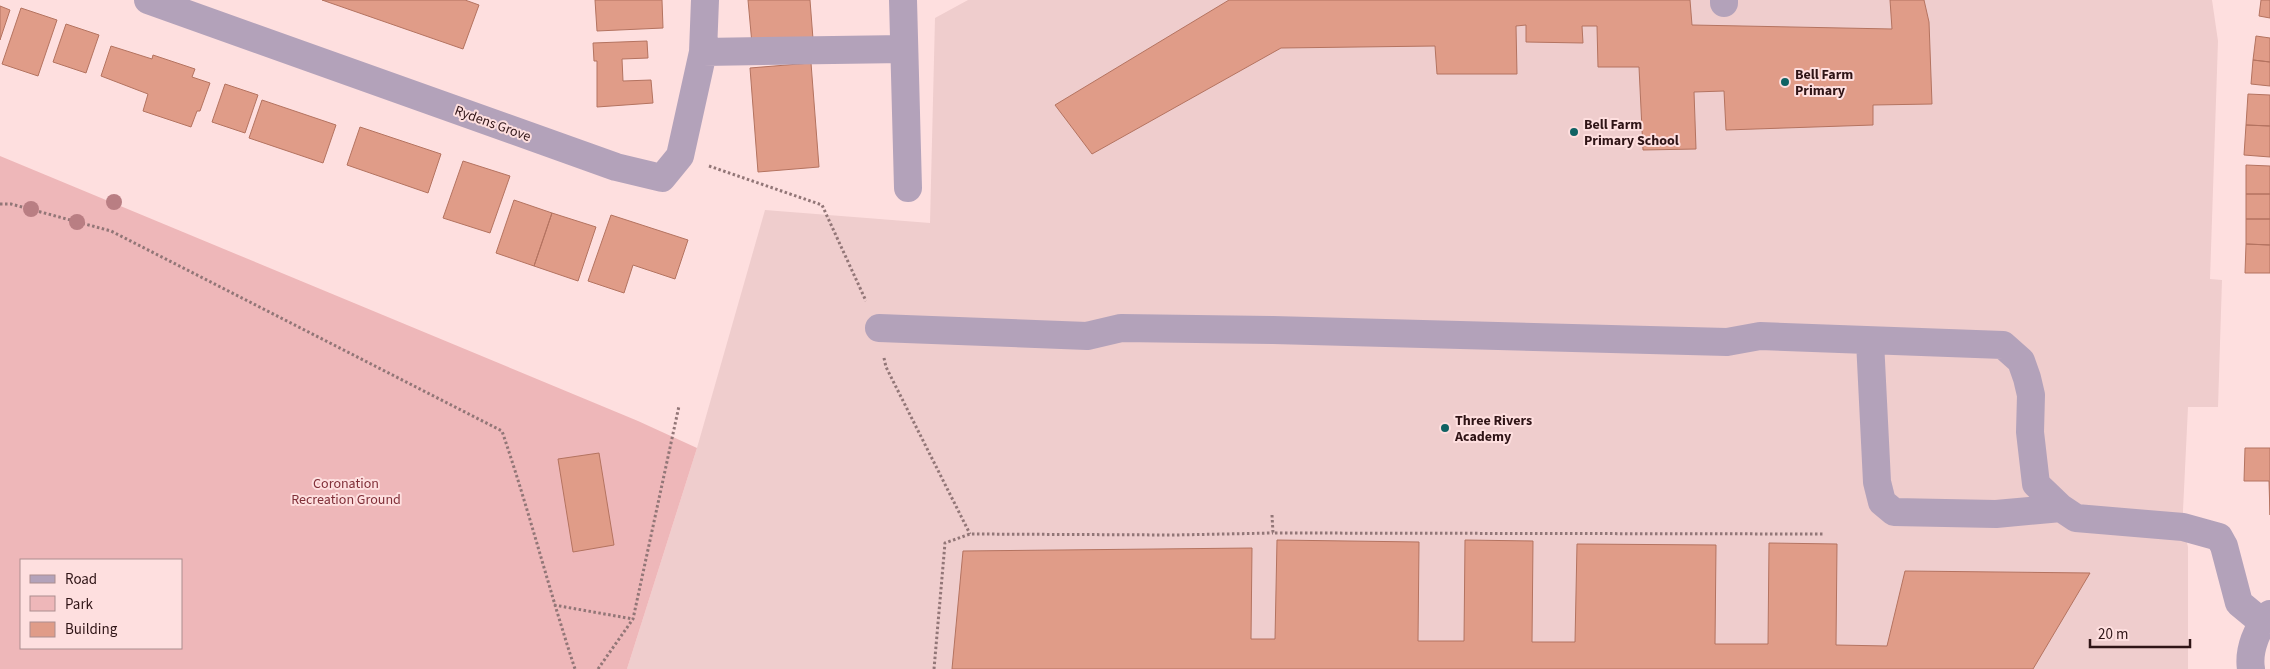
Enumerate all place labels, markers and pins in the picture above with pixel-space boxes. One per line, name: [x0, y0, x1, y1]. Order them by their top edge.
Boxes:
place label: Bell Farm Primary: [1795, 65, 1853, 101]
marker: Bell Farm Primary: [1779, 76, 1791, 88]
place label: Bell Farm Primary School: [1584, 115, 1679, 151]
marker: Bell Farm Primary School: [1568, 126, 1580, 138]
place label: Three Rivers Academy: [1454, 411, 1532, 447]
marker: Three Rivers Academy: [1439, 422, 1451, 434]

